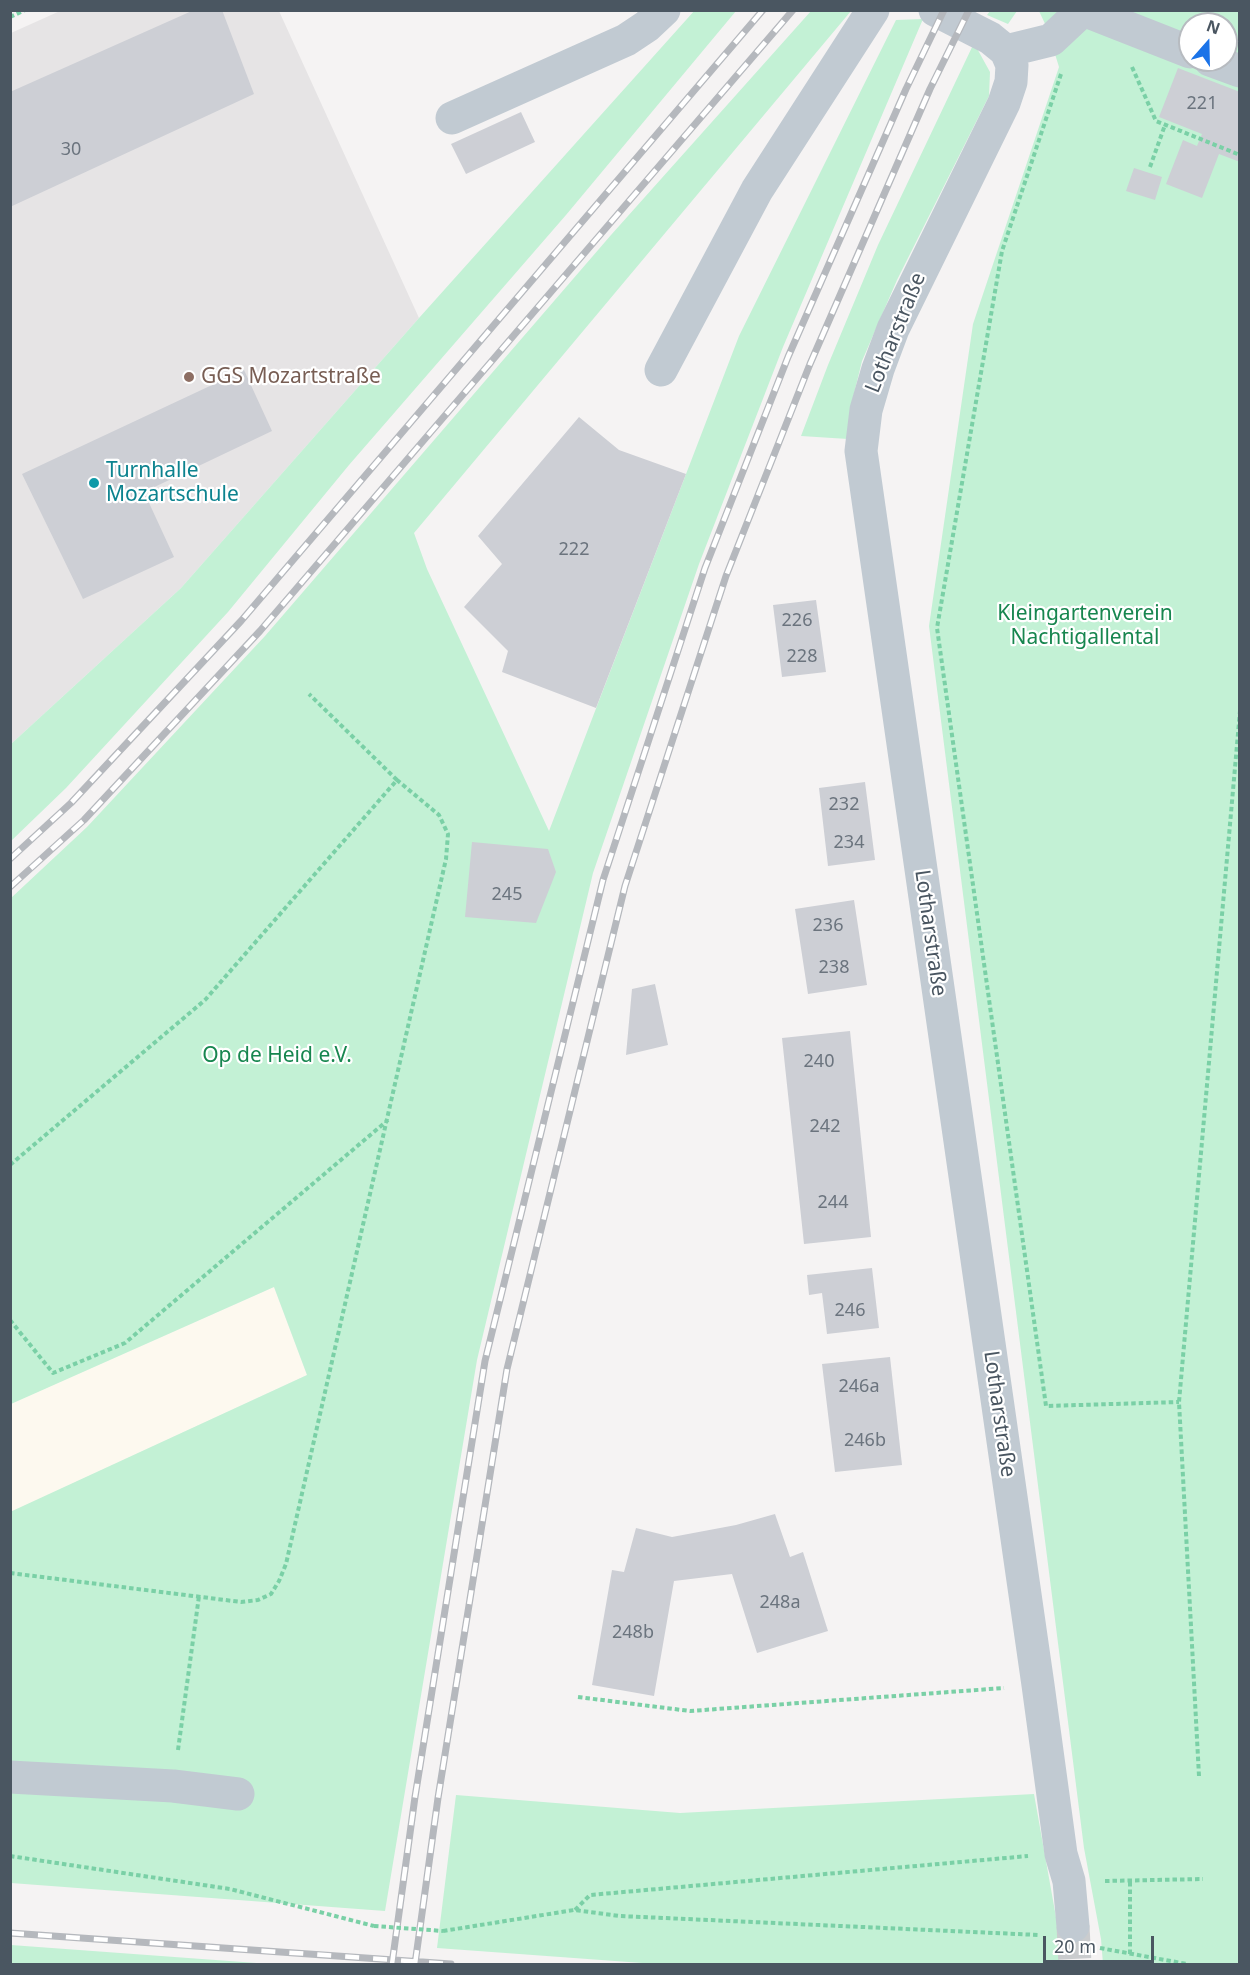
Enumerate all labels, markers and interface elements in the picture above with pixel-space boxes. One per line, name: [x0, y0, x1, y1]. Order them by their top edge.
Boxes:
north arrow: [1178, 12, 1238, 72]
text: N: [1204, 14, 1223, 40]
house number: 221: [1187, 93, 1217, 115]
house number: 30: [61, 139, 81, 161]
street label: Lotharstraße: [860, 269, 932, 397]
place label: GGS Mozartstraße: [201, 364, 381, 390]
marker: GGS Mozartstraße: [182, 370, 196, 384]
place label: Turnhalle Mozartschule: [106, 458, 239, 508]
marker: Turnhalle Mozartschule: [87, 476, 101, 490]
house number: 222: [559, 539, 589, 561]
park label: Kleingartenverein Nachtigallental: [997, 601, 1173, 651]
house number: 226: [782, 610, 812, 632]
house number: 228: [787, 646, 817, 668]
house number: 232: [829, 794, 859, 816]
house number: 234: [834, 832, 864, 854]
street label: Lotharstraße: [909, 868, 951, 998]
house number: 245: [492, 884, 522, 906]
house number: 236: [813, 915, 843, 937]
house number: 238: [819, 957, 849, 979]
park label: Op de Heid e.V.: [202, 1043, 352, 1069]
house number: 240: [804, 1051, 834, 1073]
house number: 242: [810, 1116, 840, 1138]
house number: 244: [818, 1192, 848, 1214]
house number: 246: [835, 1300, 865, 1322]
street label: Lotharstraße: [978, 1349, 1020, 1479]
house number: 246a: [839, 1376, 879, 1398]
house number: 246b: [844, 1430, 886, 1452]
house number: 248a: [760, 1592, 800, 1614]
house number: 248b: [612, 1622, 654, 1644]
scale bar: [1046, 1924, 1157, 1962]
text: 20 m: [1054, 1934, 1096, 1958]

